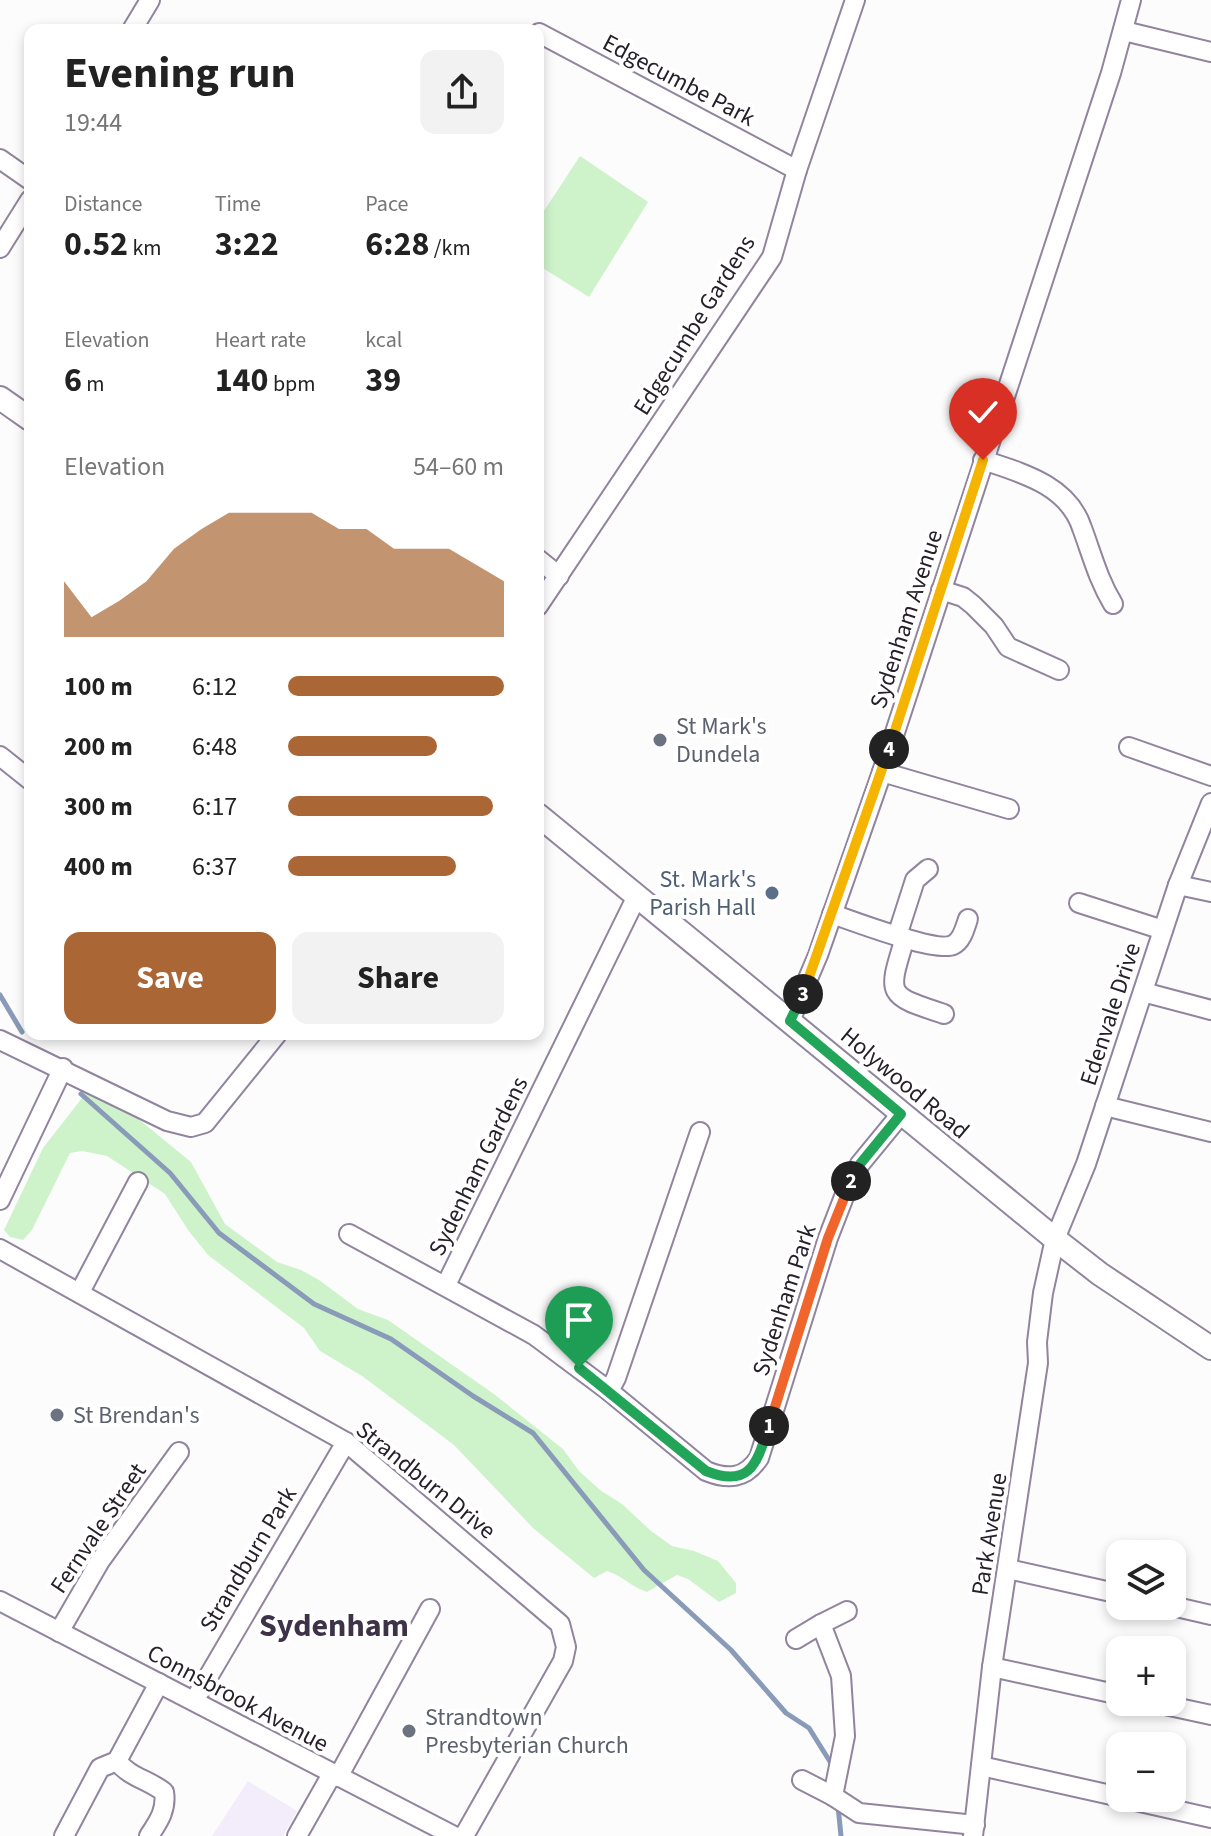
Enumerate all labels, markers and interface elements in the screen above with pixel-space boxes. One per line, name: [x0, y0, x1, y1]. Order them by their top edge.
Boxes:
street label: Edgecumbe Park: [596, 26, 761, 135]
text: Evening run: [64, 42, 296, 105]
button: share: [420, 50, 504, 134]
text: 19:44: [64, 104, 122, 141]
text: Distance: [64, 188, 142, 220]
text: Time: [215, 188, 261, 220]
text: Pace: [365, 188, 408, 220]
text: 0.52: [64, 220, 128, 269]
text: 3:22: [215, 220, 279, 269]
text: 6:28: [365, 220, 429, 269]
street label: Edgecumbe Gardens: [625, 228, 764, 422]
text: km: [128, 232, 162, 264]
text: /km: [429, 232, 471, 264]
text: Elevation: [64, 324, 150, 356]
text: Heart rate: [215, 324, 306, 356]
text: kcal: [365, 324, 402, 356]
text: 6: [64, 356, 82, 405]
text: 140: [215, 356, 269, 405]
text: 39: [365, 356, 401, 405]
text: m: [82, 368, 105, 400]
text: bpm: [269, 368, 316, 400]
pin: [949, 378, 1017, 460]
icon: check: [961, 390, 1005, 434]
text: Elevation: [64, 448, 165, 485]
text: 54–60 m: [413, 448, 504, 485]
street label: Sydenham Avenue: [861, 525, 952, 713]
text: 100 m: [64, 668, 133, 705]
text: 6:12: [192, 668, 237, 705]
place label: St Mark's Dundela: [676, 709, 766, 772]
text: 200 m: [64, 728, 133, 765]
text: 6:48: [192, 728, 237, 765]
pin: 4: [869, 729, 909, 769]
marker: St Mark's Dundela: [651, 731, 669, 749]
text: 4: [883, 733, 895, 765]
text: 300 m: [64, 788, 133, 825]
text: 6:17: [192, 788, 237, 825]
text: 400 m: [64, 848, 133, 885]
text: 6:37: [192, 848, 237, 885]
place label: St. Mark's Parish Hall: [649, 862, 756, 925]
marker: St. Mark's Parish Hall: [763, 884, 781, 902]
button: Save: [64, 932, 276, 1024]
button: Share: [292, 932, 504, 1024]
street label: Edenvale Drive: [1071, 938, 1150, 1090]
pin: 3: [783, 974, 823, 1014]
text: 3: [797, 978, 809, 1010]
street label: Holywood Road: [833, 1019, 977, 1148]
street label: Sydenham Gardens: [420, 1071, 537, 1262]
pin: 2: [831, 1161, 871, 1201]
text: 2: [845, 1165, 857, 1197]
street label: Sydenham Park: [744, 1220, 825, 1380]
pin: [545, 1286, 613, 1368]
icon: arrive: [557, 1298, 601, 1342]
place label: St Brendan's: [73, 1398, 200, 1433]
marker: St Brendan's: [48, 1406, 66, 1424]
pin: 1: [749, 1406, 789, 1446]
text: 1: [763, 1410, 775, 1442]
street label: Strandburn Drive: [348, 1413, 503, 1548]
street label: Fernvale Street: [42, 1456, 155, 1601]
street label: Park Avenue: [963, 1470, 1016, 1598]
street label: Strandburn Park: [191, 1480, 306, 1639]
map controls: [1106, 1540, 1186, 1812]
button: layers: [1106, 1540, 1186, 1620]
district label: Sydenham: [259, 1603, 409, 1649]
street label: Connsbrook Avenue: [141, 1636, 335, 1761]
button: +: [1106, 1636, 1186, 1716]
place label: Strandtown Presbyterian Church: [425, 1700, 629, 1763]
marker: Strandtown Presbyterian Church: [400, 1722, 418, 1740]
button: −: [1106, 1732, 1186, 1812]

